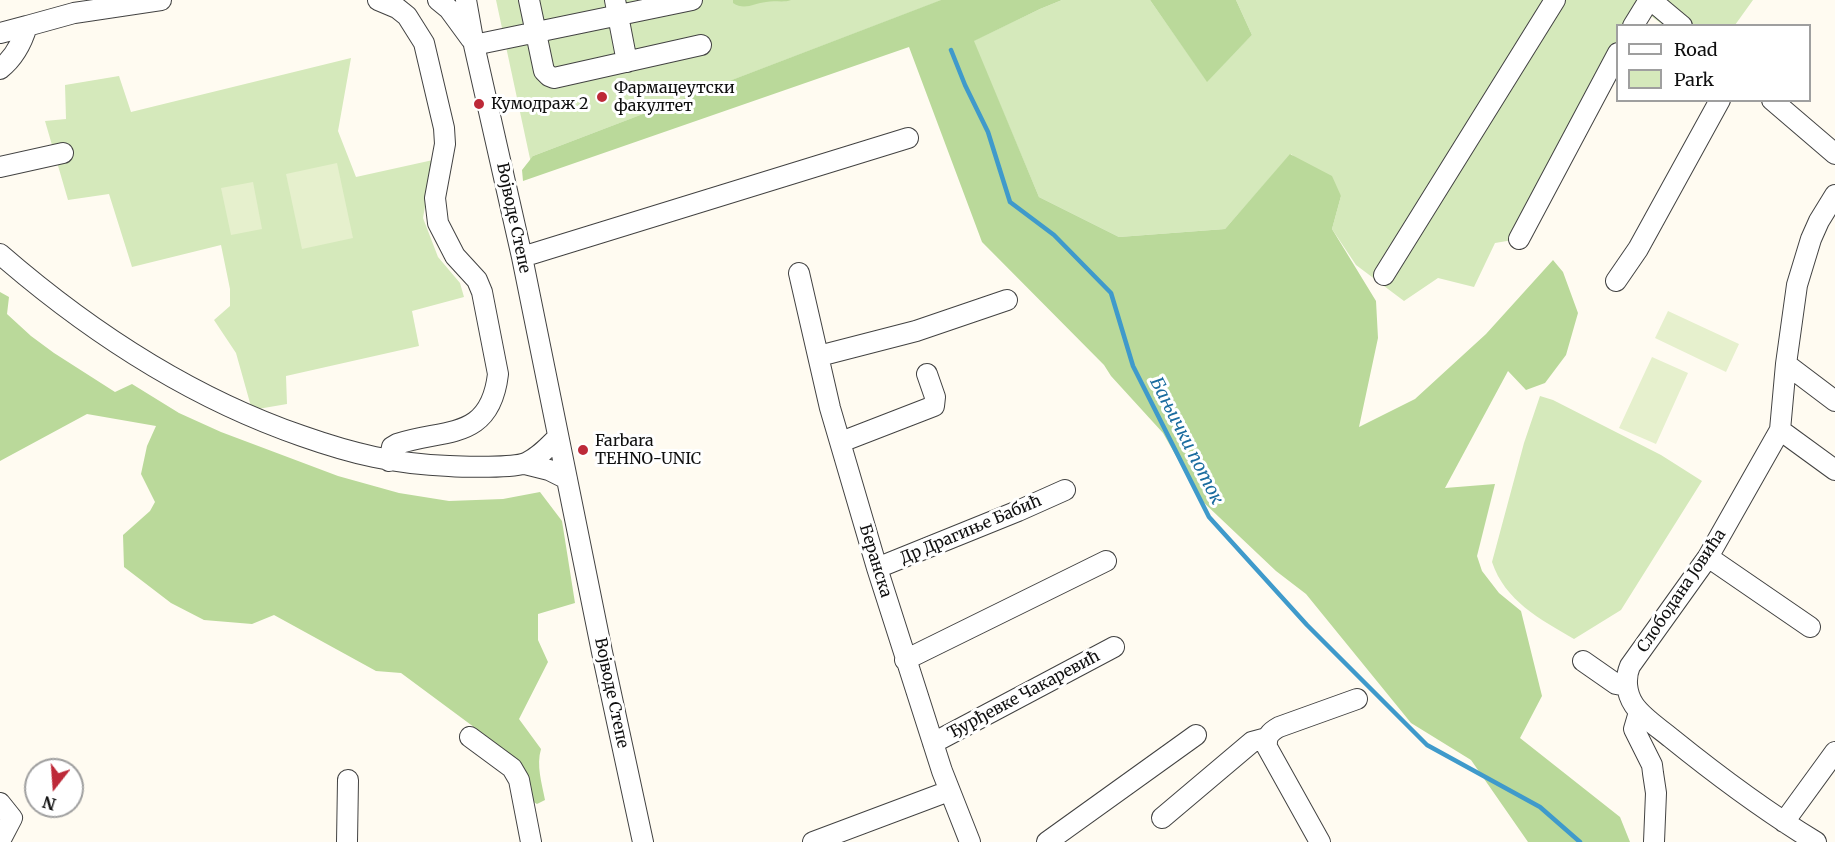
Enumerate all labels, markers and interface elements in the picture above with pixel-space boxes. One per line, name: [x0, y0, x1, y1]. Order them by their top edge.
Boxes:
legend: [1616, 24, 1811, 102]
text: Road: [1674, 38, 1718, 61]
text: Park: [1674, 68, 1714, 91]
place label: Фармацеутски факултет: [614, 78, 735, 116]
marker: Фармацеутски факултет: [595, 90, 609, 104]
place label: Кумодраж 2: [491, 94, 589, 114]
marker: Кумодраж 2: [472, 97, 486, 111]
street label: Војводе Степе: [492, 161, 534, 275]
water label: Бањички поток: [1145, 374, 1227, 508]
place label: Farbara TEHNO-UNIC: [595, 431, 701, 469]
marker: Farbara TEHNO-UNIC: [576, 443, 590, 457]
street label: Др Драгиње Бабић: [897, 492, 1045, 568]
street label: Беранска: [855, 522, 895, 600]
street label: Слободана Јовића: [1634, 526, 1730, 656]
street label: Војводе Степе: [590, 636, 632, 750]
street label: Ђурђевке Чакаревић: [945, 647, 1103, 743]
north arrow: [24, 758, 84, 818]
text: N: [40, 792, 58, 815]

